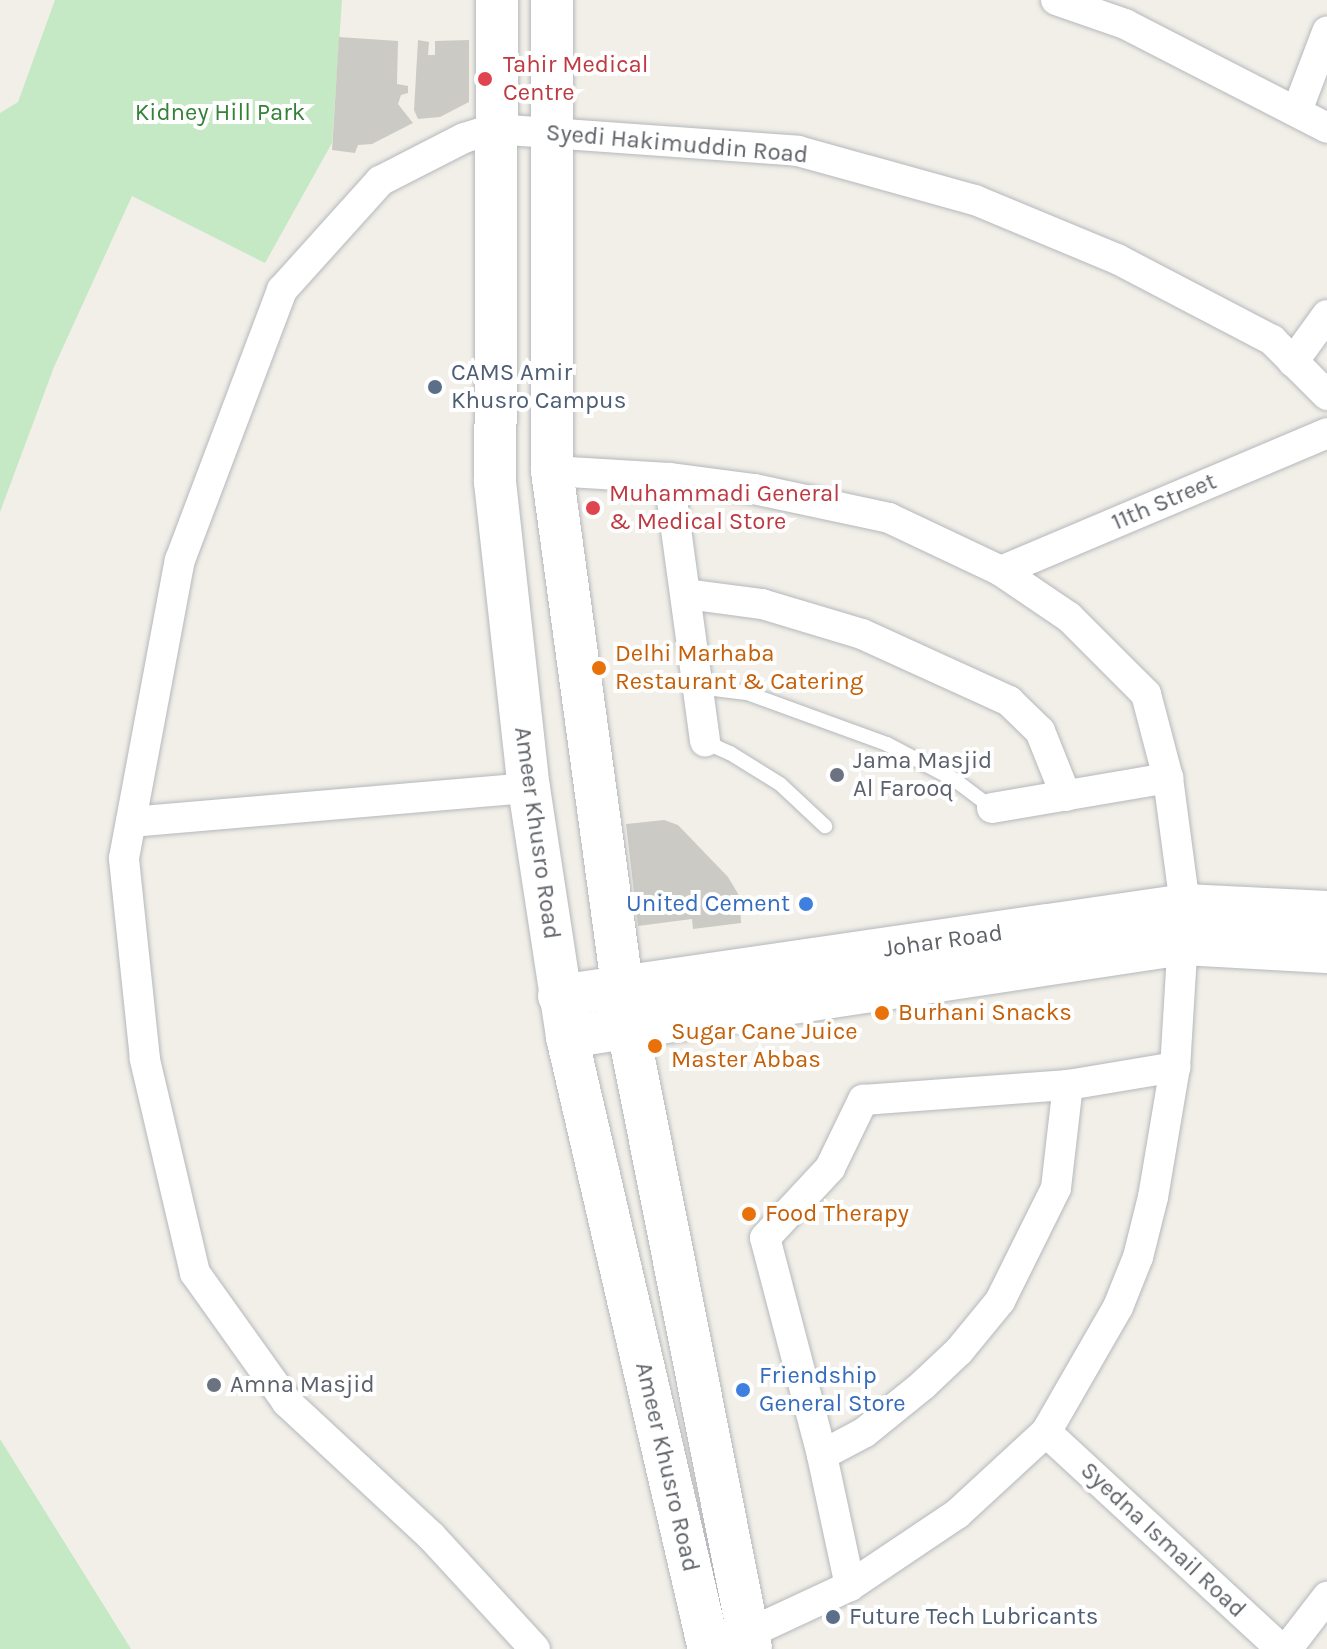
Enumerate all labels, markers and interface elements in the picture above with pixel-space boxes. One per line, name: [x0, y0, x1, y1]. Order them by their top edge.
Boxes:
place label: Tahir Medical Centre: [503, 51, 648, 107]
marker: Tahir Medical Centre: [474, 68, 496, 90]
park label: Kidney Hill Park: [135, 99, 305, 127]
street label: Syedi Hakimuddin Road: [545, 118, 809, 170]
place label: CAMS Amir Khusro Campus: [451, 359, 626, 415]
marker: CAMS Amir Khusro Campus: [426, 378, 444, 396]
street label: 11th Street: [1107, 467, 1221, 537]
place label: Muhammadi General & Medical Store: [609, 480, 840, 536]
marker: Muhammadi General & Medical Store: [584, 499, 602, 517]
place label: Delhi Marhaba Restaurant & Catering: [615, 640, 863, 696]
marker: Delhi Marhaba Restaurant & Catering: [590, 659, 608, 677]
street label: Ameer Khusro Road: [508, 725, 566, 941]
place label: Jama Masjid Al Farooq: [853, 747, 992, 803]
marker: Jama Masjid Al Farooq: [828, 766, 846, 784]
place label: United Cement: [626, 890, 790, 918]
marker: United Cement: [797, 895, 815, 913]
street label: Johar Road: [882, 918, 1004, 964]
place label: Burhani Snacks: [898, 999, 1072, 1027]
marker: Burhani Snacks: [873, 1004, 891, 1022]
place label: Sugar Cane Juice Master Abbas: [671, 1018, 858, 1074]
marker: Sugar Cane Juice Master Abbas: [646, 1037, 664, 1055]
place label: Food Therapy: [765, 1200, 909, 1228]
marker: Food Therapy: [740, 1205, 758, 1223]
street label: Ameer Khusro Road: [629, 1359, 705, 1575]
place label: Friendship General Store: [759, 1362, 906, 1418]
place label: Amna Masjid: [230, 1371, 375, 1399]
marker: Amna Masjid: [205, 1376, 223, 1394]
marker: Friendship General Store: [734, 1381, 752, 1399]
street label: Syedna Ismail Road: [1074, 1456, 1252, 1624]
place label: Future Tech Lubricants: [849, 1603, 1098, 1631]
marker: Future Tech Lubricants: [824, 1608, 842, 1626]

